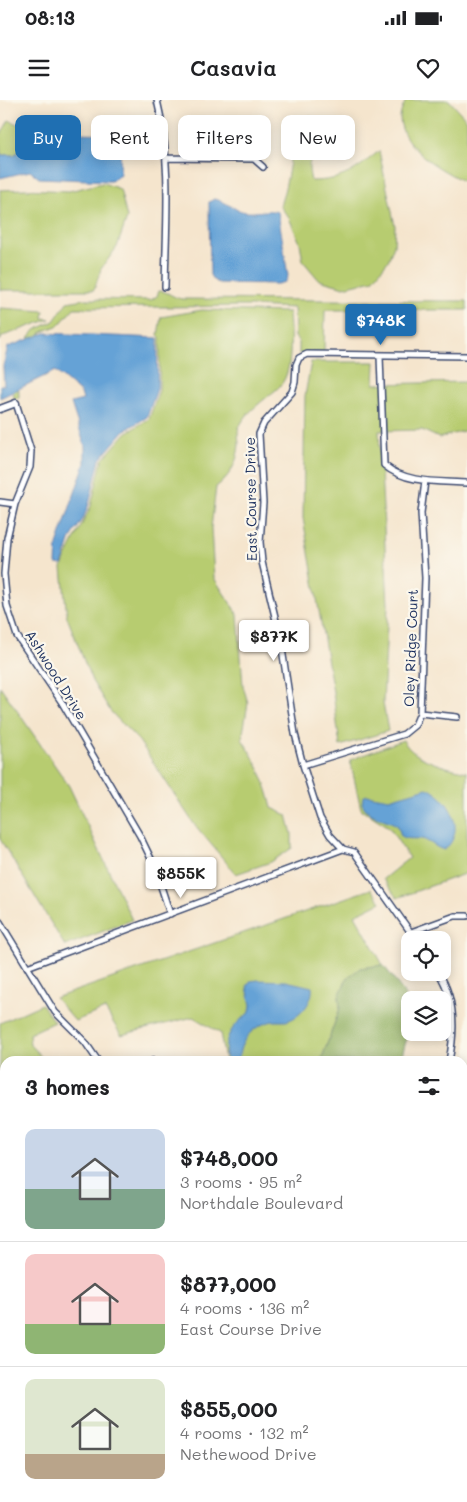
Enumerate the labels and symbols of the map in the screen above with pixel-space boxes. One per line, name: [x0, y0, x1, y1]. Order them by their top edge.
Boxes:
pin: $748K: [346, 304, 416, 346]
street label: East Course Drive: [240, 437, 261, 561]
street label: Oley Ridge Court: [399, 589, 422, 707]
pin: $877K: [239, 620, 309, 662]
street label: Ashwood Drive: [21, 626, 92, 723]
pin: $855K: [146, 856, 216, 899]

